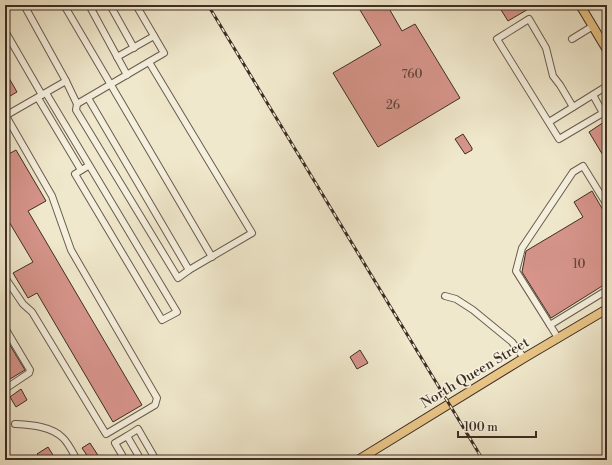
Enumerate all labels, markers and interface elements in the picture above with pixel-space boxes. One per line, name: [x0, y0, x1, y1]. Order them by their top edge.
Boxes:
house number: 760: [402, 67, 422, 82]
house number: 26: [386, 98, 400, 113]
house number: 10: [573, 257, 585, 272]
street label: North Queen Street: [418, 334, 532, 412]
scale bar: [458, 413, 536, 439]
text: 100 m: [464, 420, 498, 435]

